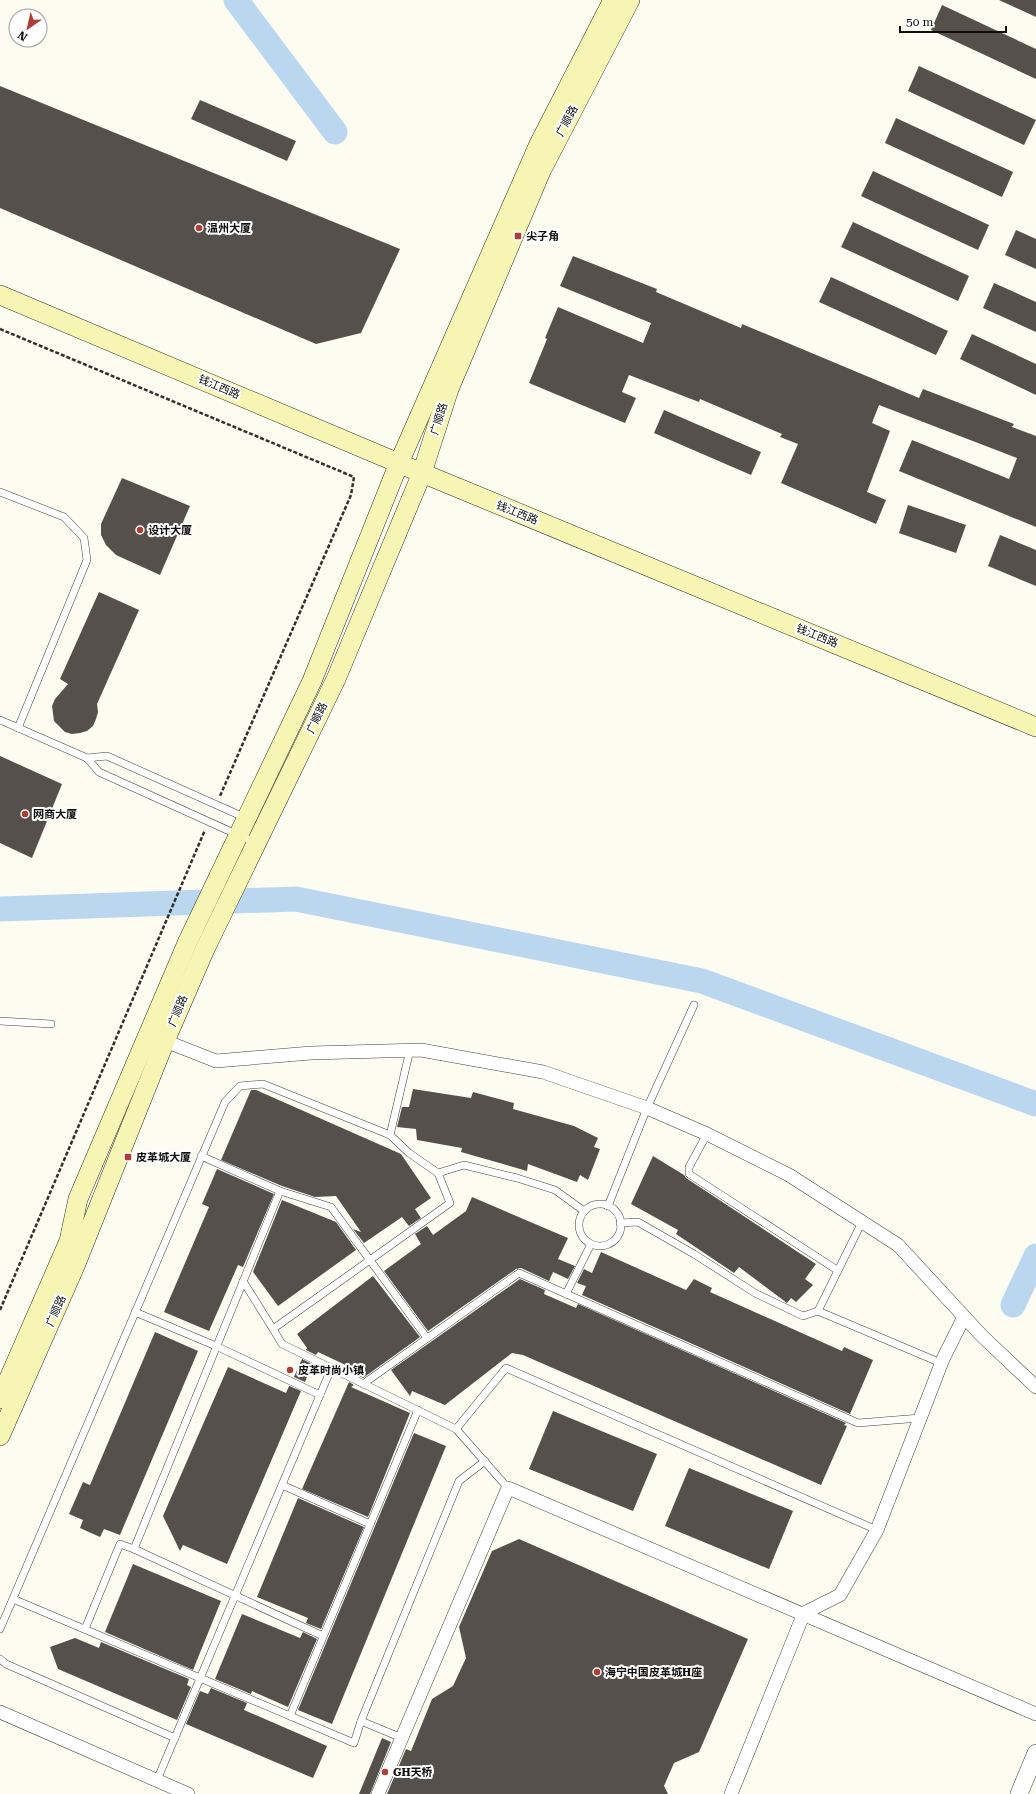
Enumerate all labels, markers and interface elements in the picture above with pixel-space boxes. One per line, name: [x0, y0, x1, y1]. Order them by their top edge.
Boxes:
north arrow: [8, 8, 48, 48]
scale bar: [900, 8, 1006, 34]
text: 50 m: [906, 15, 933, 29]
text: N: [15, 28, 30, 44]
street label: 广顺路: [554, 103, 580, 139]
place label: 温州大厦: [207, 222, 251, 235]
marker: 温州大厦: [194, 223, 204, 233]
place label: 尖子角: [526, 230, 559, 243]
marker: 尖子角: [513, 231, 523, 241]
street label: 钱江西路: [196, 372, 242, 402]
street label: 广顺路: [428, 401, 450, 437]
street label: 钱江西路: [494, 499, 540, 527]
place label: 设计大厦: [148, 524, 192, 537]
marker: 设计大厦: [135, 525, 145, 535]
street label: 钱江西路: [794, 622, 840, 650]
street label: 广顺路: [304, 700, 330, 736]
place label: 网商大厦: [33, 808, 77, 821]
marker: 网商大厦: [20, 809, 30, 819]
street label: 广顺路: [166, 993, 190, 1029]
place label: 皮革城大厦: [136, 1151, 191, 1164]
marker: 皮革城大厦: [123, 1152, 133, 1162]
street label: 广顺路: [43, 1293, 69, 1329]
place label: 皮革时尚小镇: [298, 1364, 364, 1377]
marker: 皮革时尚小镇: [285, 1365, 295, 1375]
place label: 海宁中国皮革城H座: [605, 1666, 702, 1679]
marker: 海宁中国皮革城H座: [592, 1667, 602, 1677]
place label: GH天桥: [393, 1766, 433, 1779]
marker: GH天桥: [380, 1767, 390, 1777]

